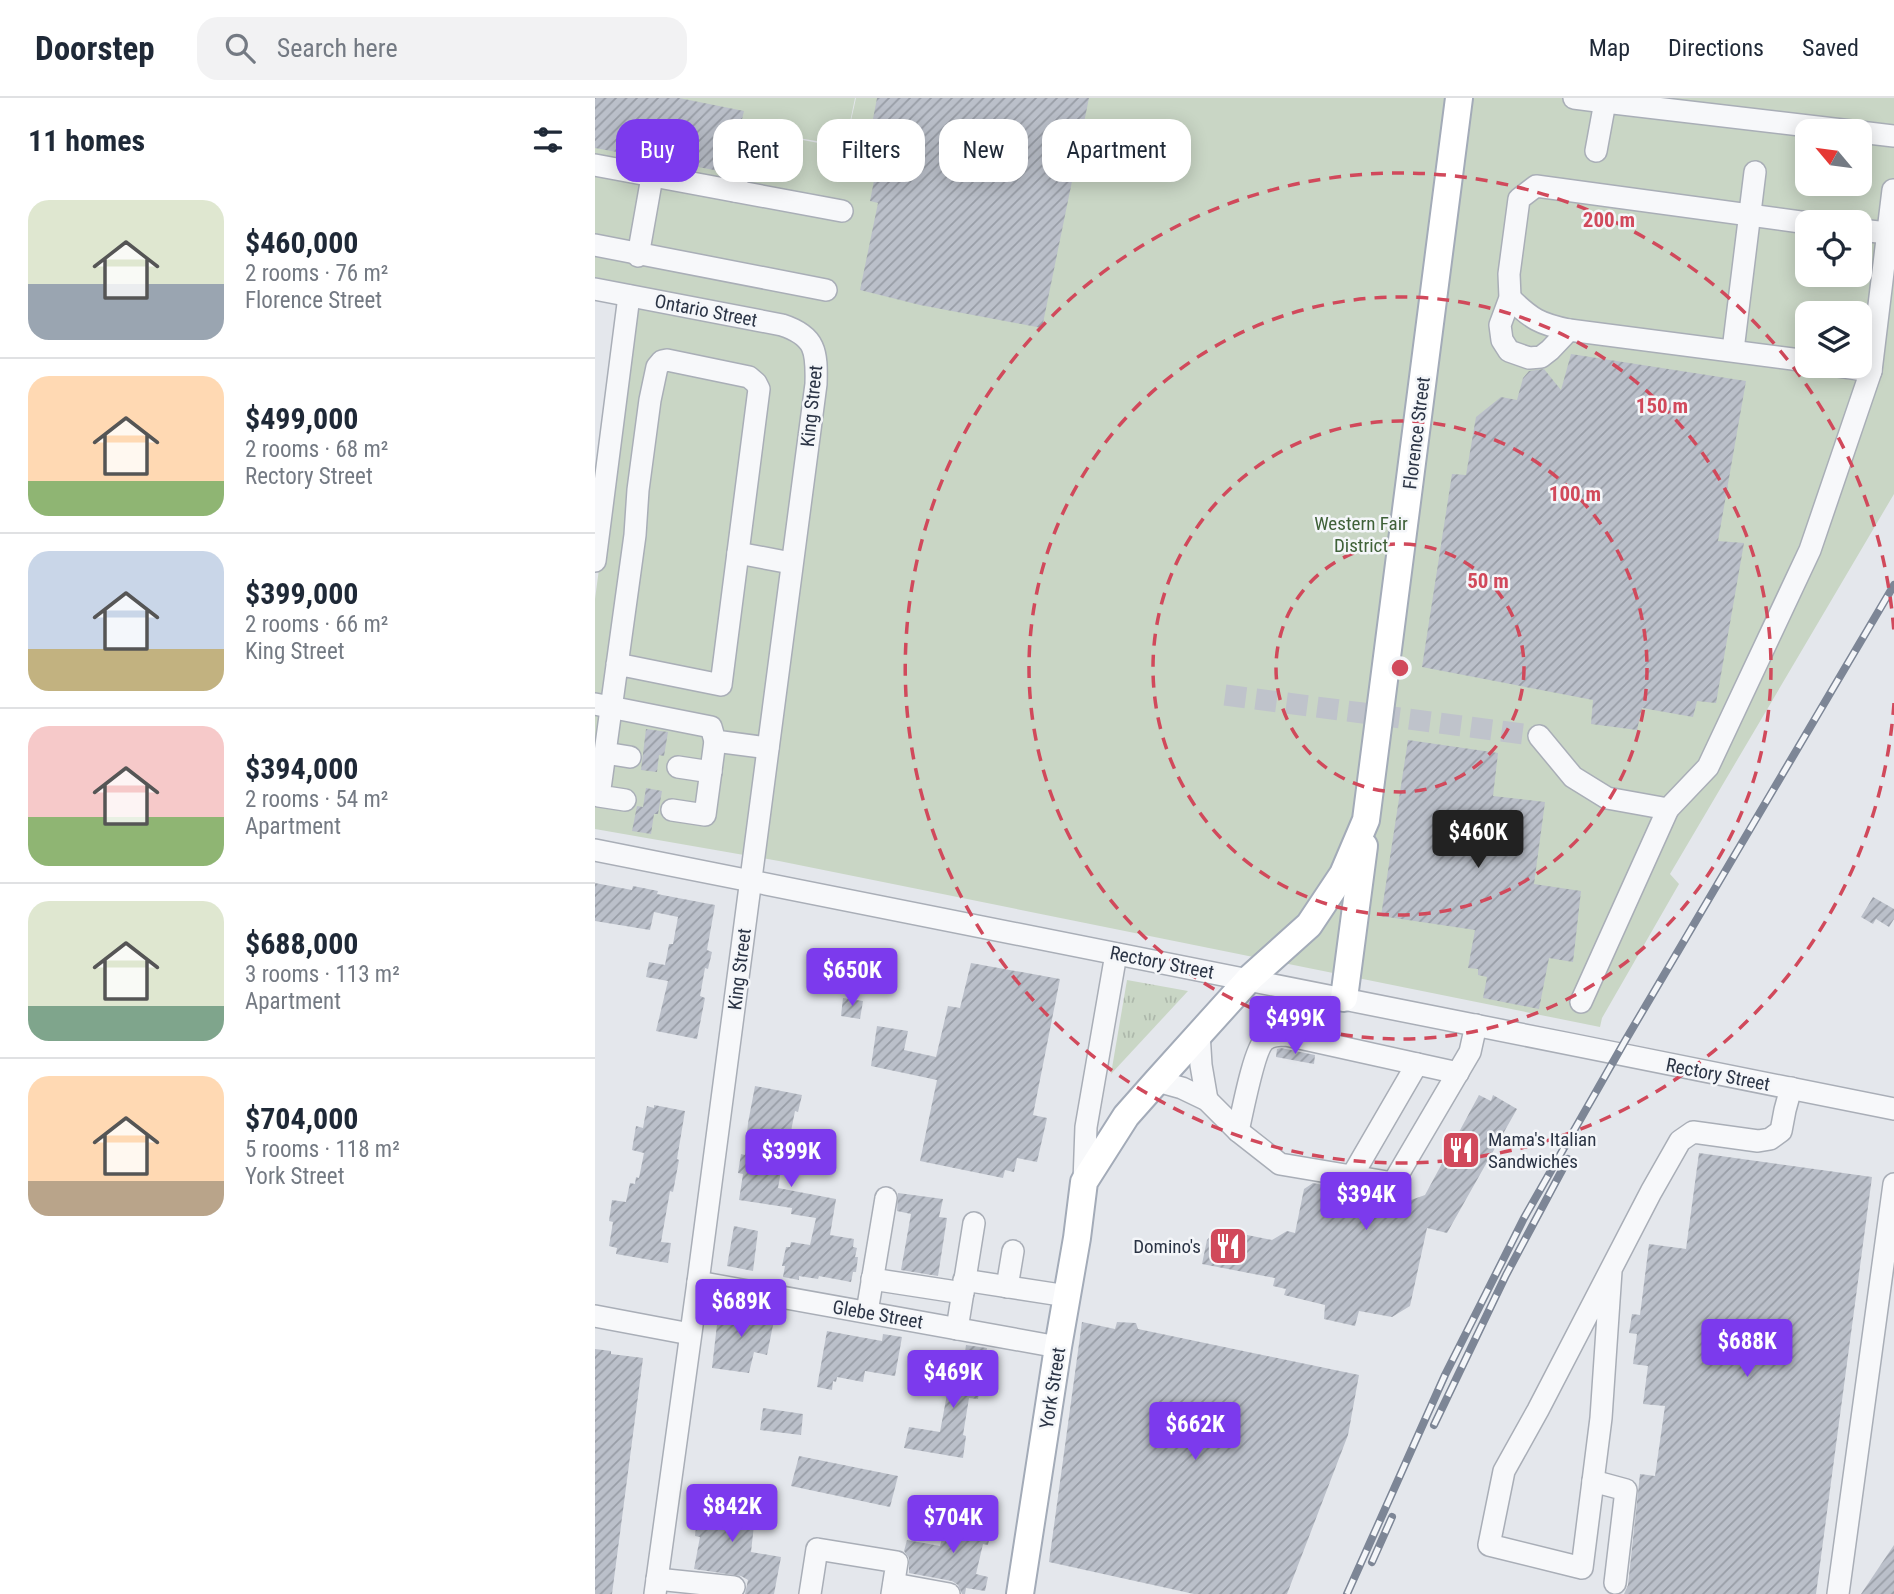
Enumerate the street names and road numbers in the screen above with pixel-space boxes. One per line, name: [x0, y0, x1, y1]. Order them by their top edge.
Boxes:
street label: Ontario Street: [653, 289, 759, 332]
street label: King Street: [796, 364, 827, 448]
street label: Florence Street: [1398, 375, 1435, 491]
street label: King Street: [723, 927, 756, 1011]
street label: Rectory Street: [1108, 941, 1216, 984]
street label: Rectory Street: [1664, 1053, 1772, 1096]
street label: Glebe Street: [831, 1295, 925, 1334]
street label: York Street: [1035, 1346, 1070, 1430]

